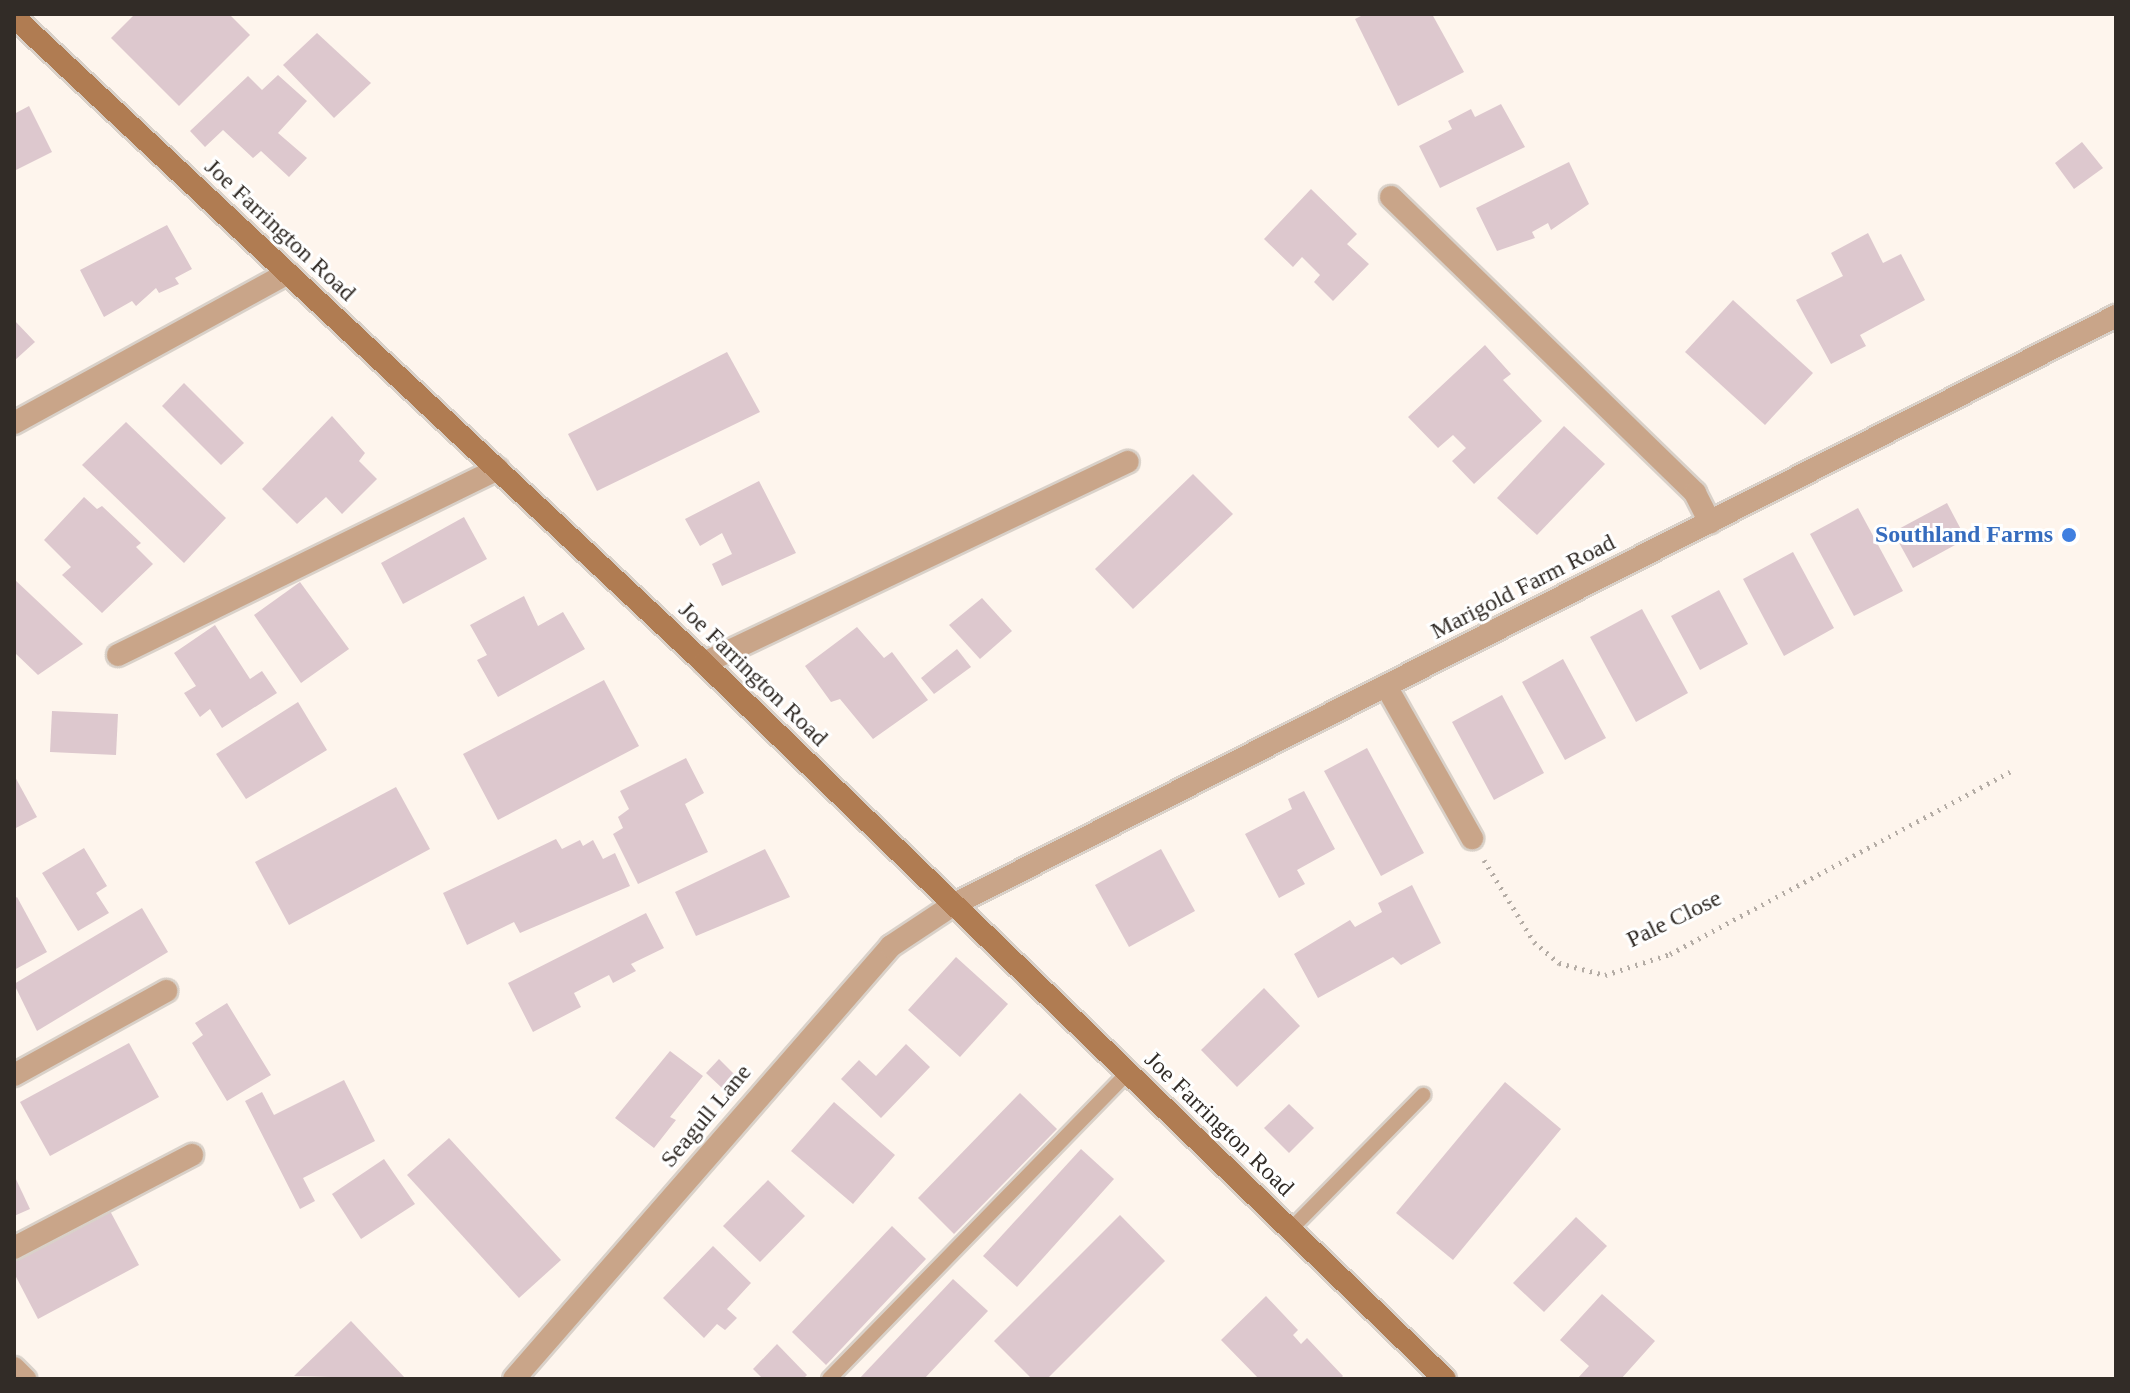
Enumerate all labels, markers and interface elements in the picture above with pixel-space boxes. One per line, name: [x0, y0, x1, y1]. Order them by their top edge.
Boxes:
street label: Joe Farrington Road: [199, 153, 361, 307]
place label: Southland Farms: [1875, 521, 2053, 549]
marker: Southland Farms: [2060, 526, 2078, 544]
street label: Marigold Farm Road: [1426, 528, 1620, 646]
street label: Joe Farrington Road: [673, 596, 833, 752]
street label: Pale Close: [1622, 884, 1726, 954]
street label: Joe Farrington Road: [1139, 1046, 1299, 1202]
street label: Seagull Lane: [654, 1059, 758, 1173]

